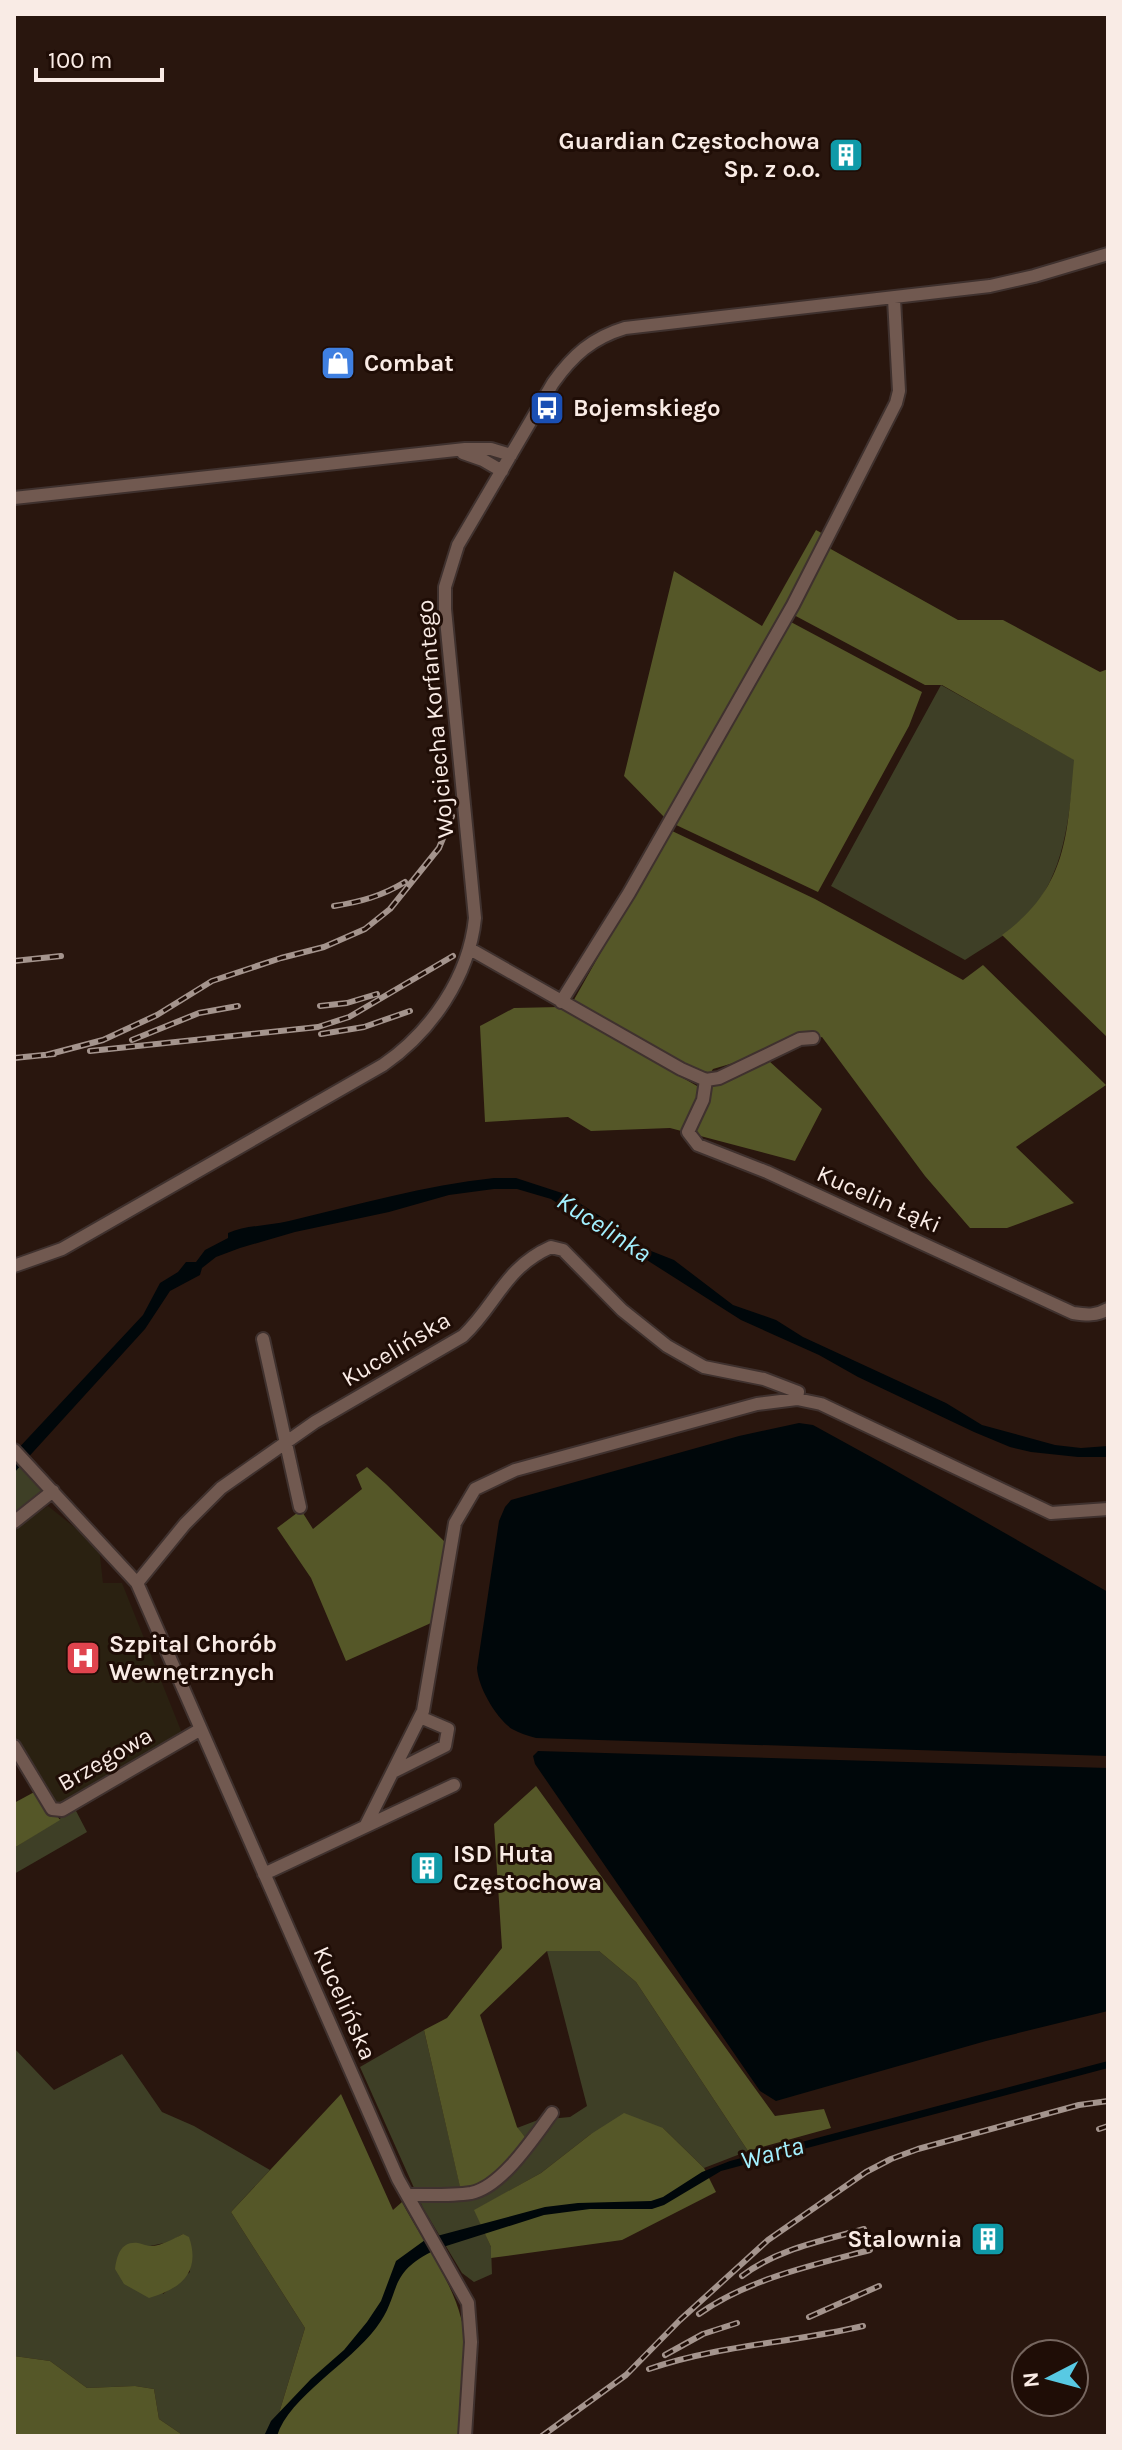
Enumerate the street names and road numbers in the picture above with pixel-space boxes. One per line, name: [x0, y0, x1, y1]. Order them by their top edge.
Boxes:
street label: Wojciecha Korfantego: [411, 599, 459, 839]
street label: Kucelin Łąki: [813, 1159, 945, 1239]
street label: Kucelińska: [337, 1306, 455, 1392]
street label: Brzegowa: [53, 1721, 157, 1797]
street label: Kucelińska: [307, 1942, 383, 2064]

